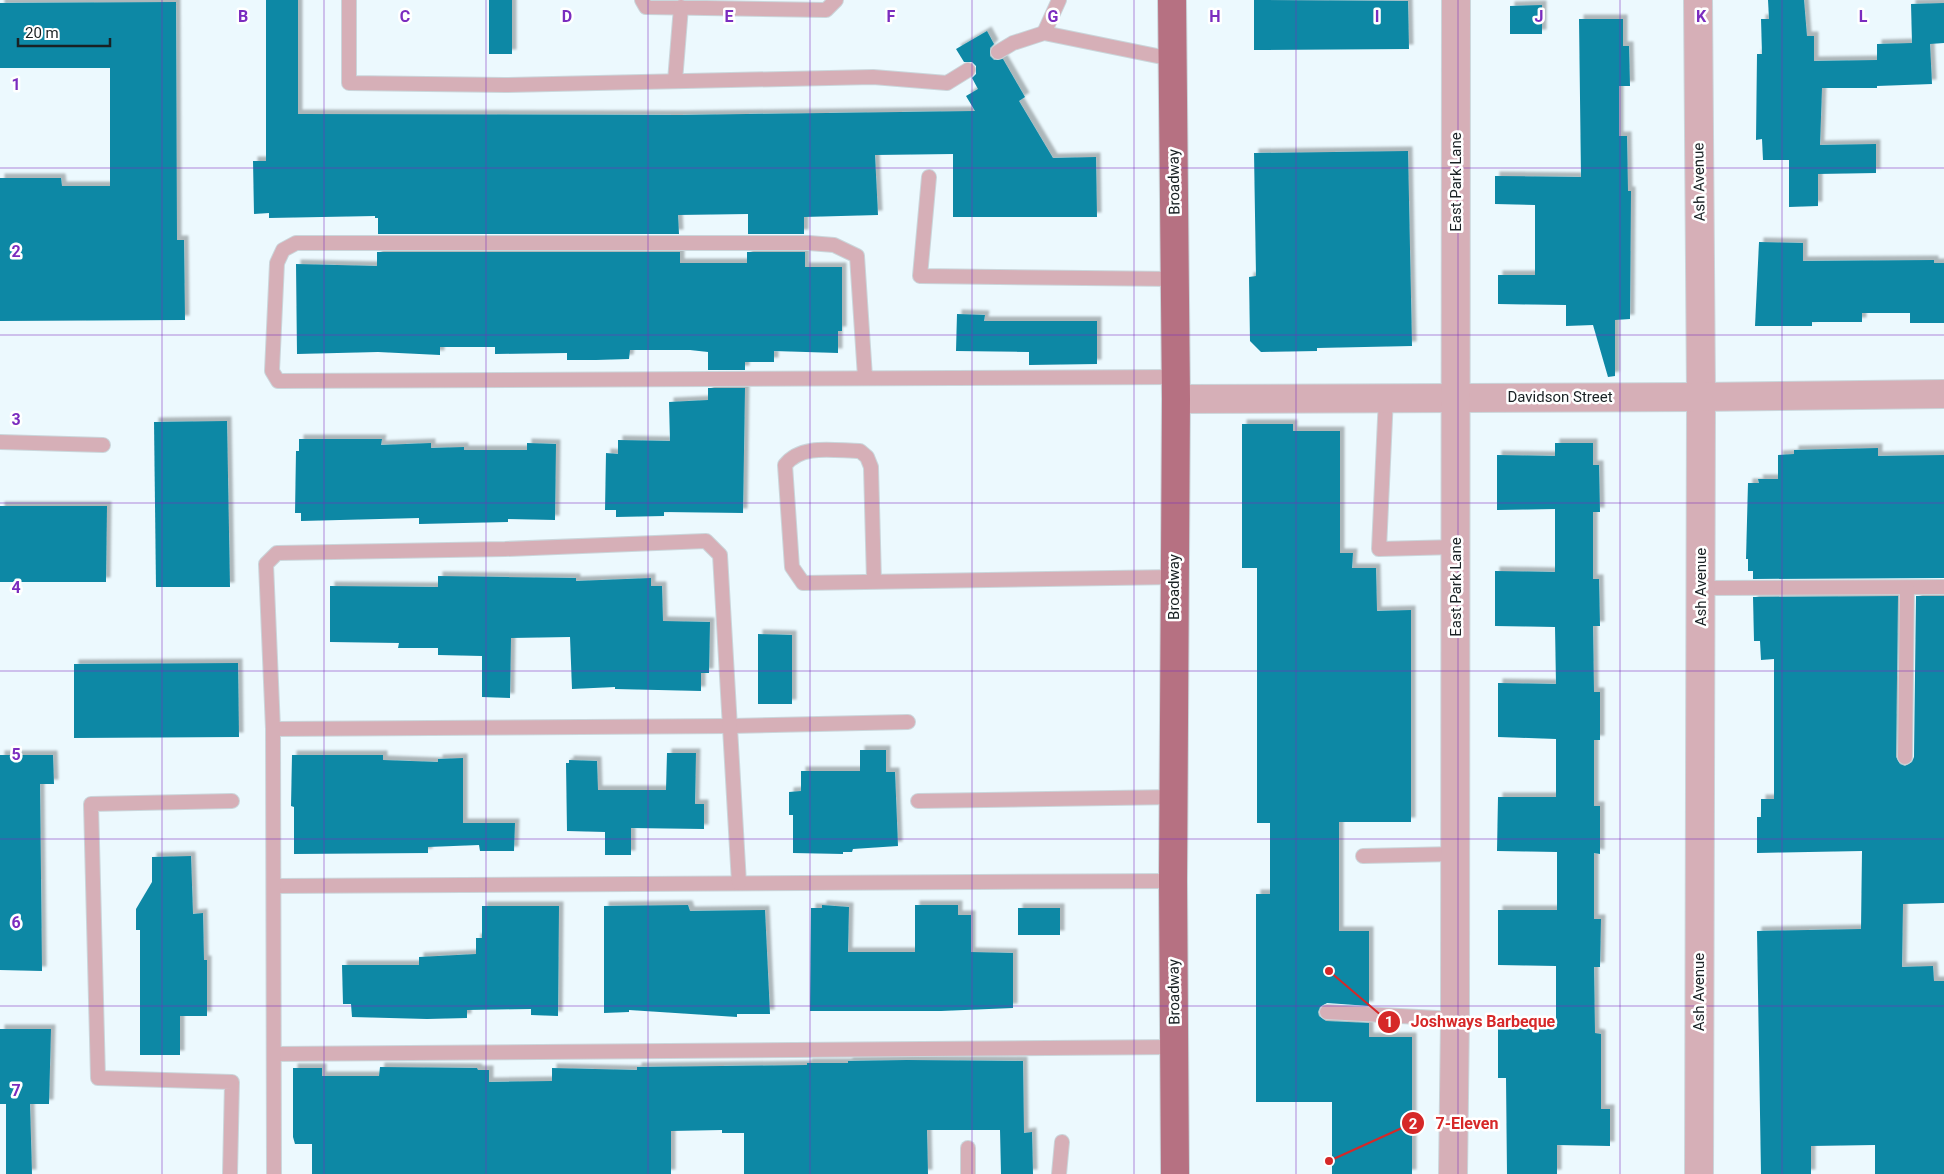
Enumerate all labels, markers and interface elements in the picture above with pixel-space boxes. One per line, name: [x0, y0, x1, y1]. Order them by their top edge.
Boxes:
text: B: [238, 7, 248, 26]
text: C: [400, 7, 410, 26]
text: D: [562, 7, 572, 26]
text: E: [725, 7, 734, 26]
text: F: [887, 7, 896, 26]
text: G: [1048, 7, 1059, 26]
text: H: [1209, 7, 1221, 26]
text: I: [1375, 7, 1379, 26]
text: J: [1535, 7, 1543, 26]
text: K: [1696, 7, 1707, 26]
text: L: [1859, 7, 1868, 26]
scale bar: [18, 15, 110, 47]
text: 20 m: [25, 24, 59, 42]
text: 1: [11, 75, 21, 94]
street label: East Park Lane: [1447, 132, 1465, 232]
street label: Ash Avenue: [1689, 143, 1709, 221]
street label: Broadway: [1164, 149, 1184, 215]
text: 2: [11, 242, 21, 261]
street label: Davidson Street: [1507, 388, 1613, 406]
text: 3: [11, 410, 21, 429]
street label: East Park Lane: [1447, 537, 1465, 637]
street label: Ash Avenue: [1692, 548, 1710, 626]
street label: Broadway: [1165, 554, 1183, 620]
text: 4: [11, 578, 21, 597]
text: 5: [11, 745, 21, 764]
text: 6: [11, 913, 21, 932]
street label: Ash Avenue: [1690, 953, 1708, 1031]
street label: Broadway: [1164, 959, 1184, 1025]
callout: Joshways Barbeque: [1376, 1006, 1566, 1037]
text: Joshways Barbeque: [1411, 1012, 1556, 1031]
text: 1: [1385, 1013, 1393, 1031]
text: 7: [11, 1081, 21, 1100]
callout: 7-Eleven: [1400, 1108, 1508, 1139]
text: 7-Eleven: [1436, 1114, 1498, 1133]
text: 2: [1409, 1115, 1418, 1133]

